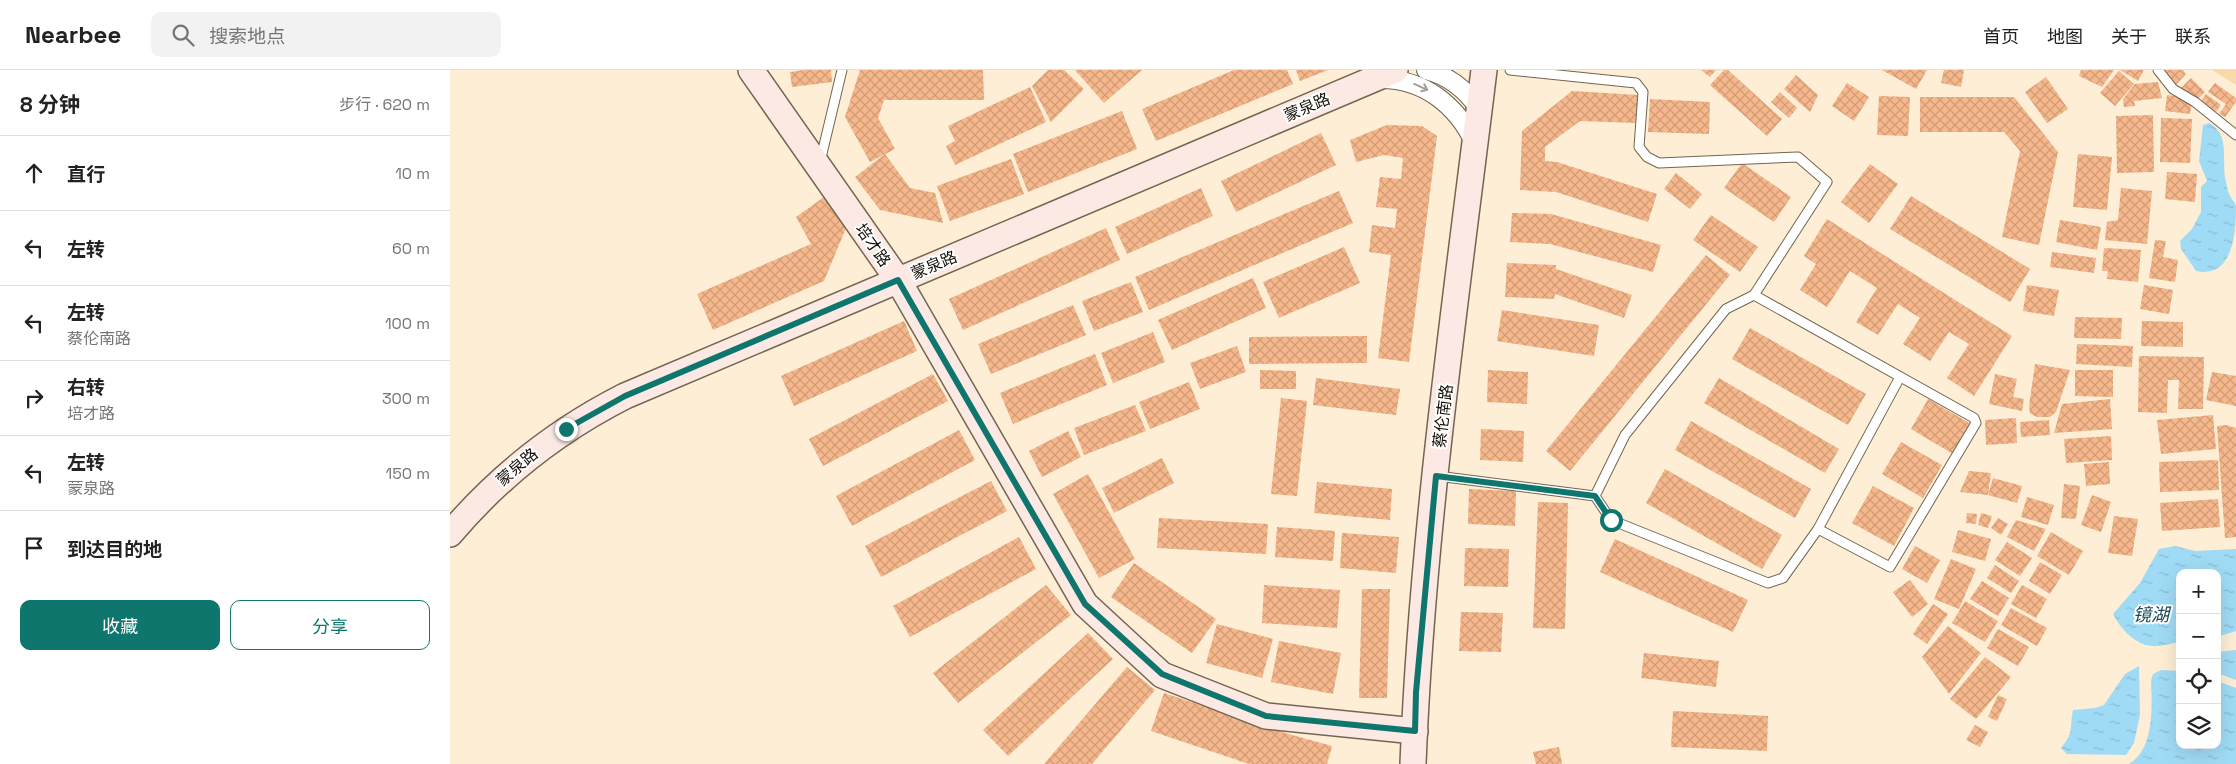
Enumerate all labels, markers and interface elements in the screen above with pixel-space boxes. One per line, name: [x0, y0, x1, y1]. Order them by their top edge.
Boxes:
search box: [151, 12, 501, 57]
text: Nearbee: [25, 19, 121, 50]
icon: search: [169, 21, 197, 49]
text: 搜索地点: [209, 24, 285, 49]
text: 首页: [1983, 25, 2019, 48]
text: 地图: [2047, 25, 2083, 48]
text: 关于: [2111, 25, 2147, 48]
text: 联系: [2175, 25, 2211, 48]
one-way arrow: [1413, 83, 1428, 93]
street label: 蒙泉路: [1281, 88, 1333, 126]
text: 8 分钟: [20, 91, 80, 118]
text: 步行 · 620 m: [339, 94, 430, 115]
icon: ahead: [20, 159, 48, 187]
text: 直行: [67, 162, 105, 187]
text: 10 m: [395, 163, 430, 184]
street label: 培才路: [851, 219, 895, 271]
icon: left: [20, 234, 48, 262]
text: 左转: [67, 237, 105, 262]
text: 60 m: [392, 238, 430, 259]
street label: 蒙泉路: [908, 246, 960, 284]
text: 左转: [67, 300, 105, 325]
icon: left: [20, 309, 48, 337]
text: 100 m: [385, 313, 430, 334]
text: 蔡伦南路: [67, 328, 131, 349]
text: 右转: [67, 375, 105, 400]
street label: 蔡伦南路: [1429, 383, 1457, 449]
icon: right: [20, 384, 48, 412]
text: 300 m: [382, 388, 430, 409]
text: 培才路: [67, 403, 115, 424]
route end: [555, 418, 578, 441]
street label: 蒙泉路: [492, 444, 542, 490]
text: 左转: [67, 450, 105, 475]
icon: left: [20, 459, 48, 487]
text: 150 m: [386, 463, 430, 484]
text: 蒙泉路: [67, 478, 115, 499]
route start: [1600, 509, 1623, 532]
icon: arrive: [20, 534, 48, 562]
text: 到达目的地: [67, 537, 162, 562]
map controls: [2176, 569, 2221, 749]
button: +: [2176, 569, 2221, 614]
button: 收藏: [20, 600, 220, 650]
button: 分享: [230, 600, 430, 650]
water label: 镜湖: [2133, 603, 2172, 626]
button: −: [2176, 614, 2221, 659]
button: locate: [2176, 659, 2221, 704]
button: layers: [2176, 704, 2221, 749]

